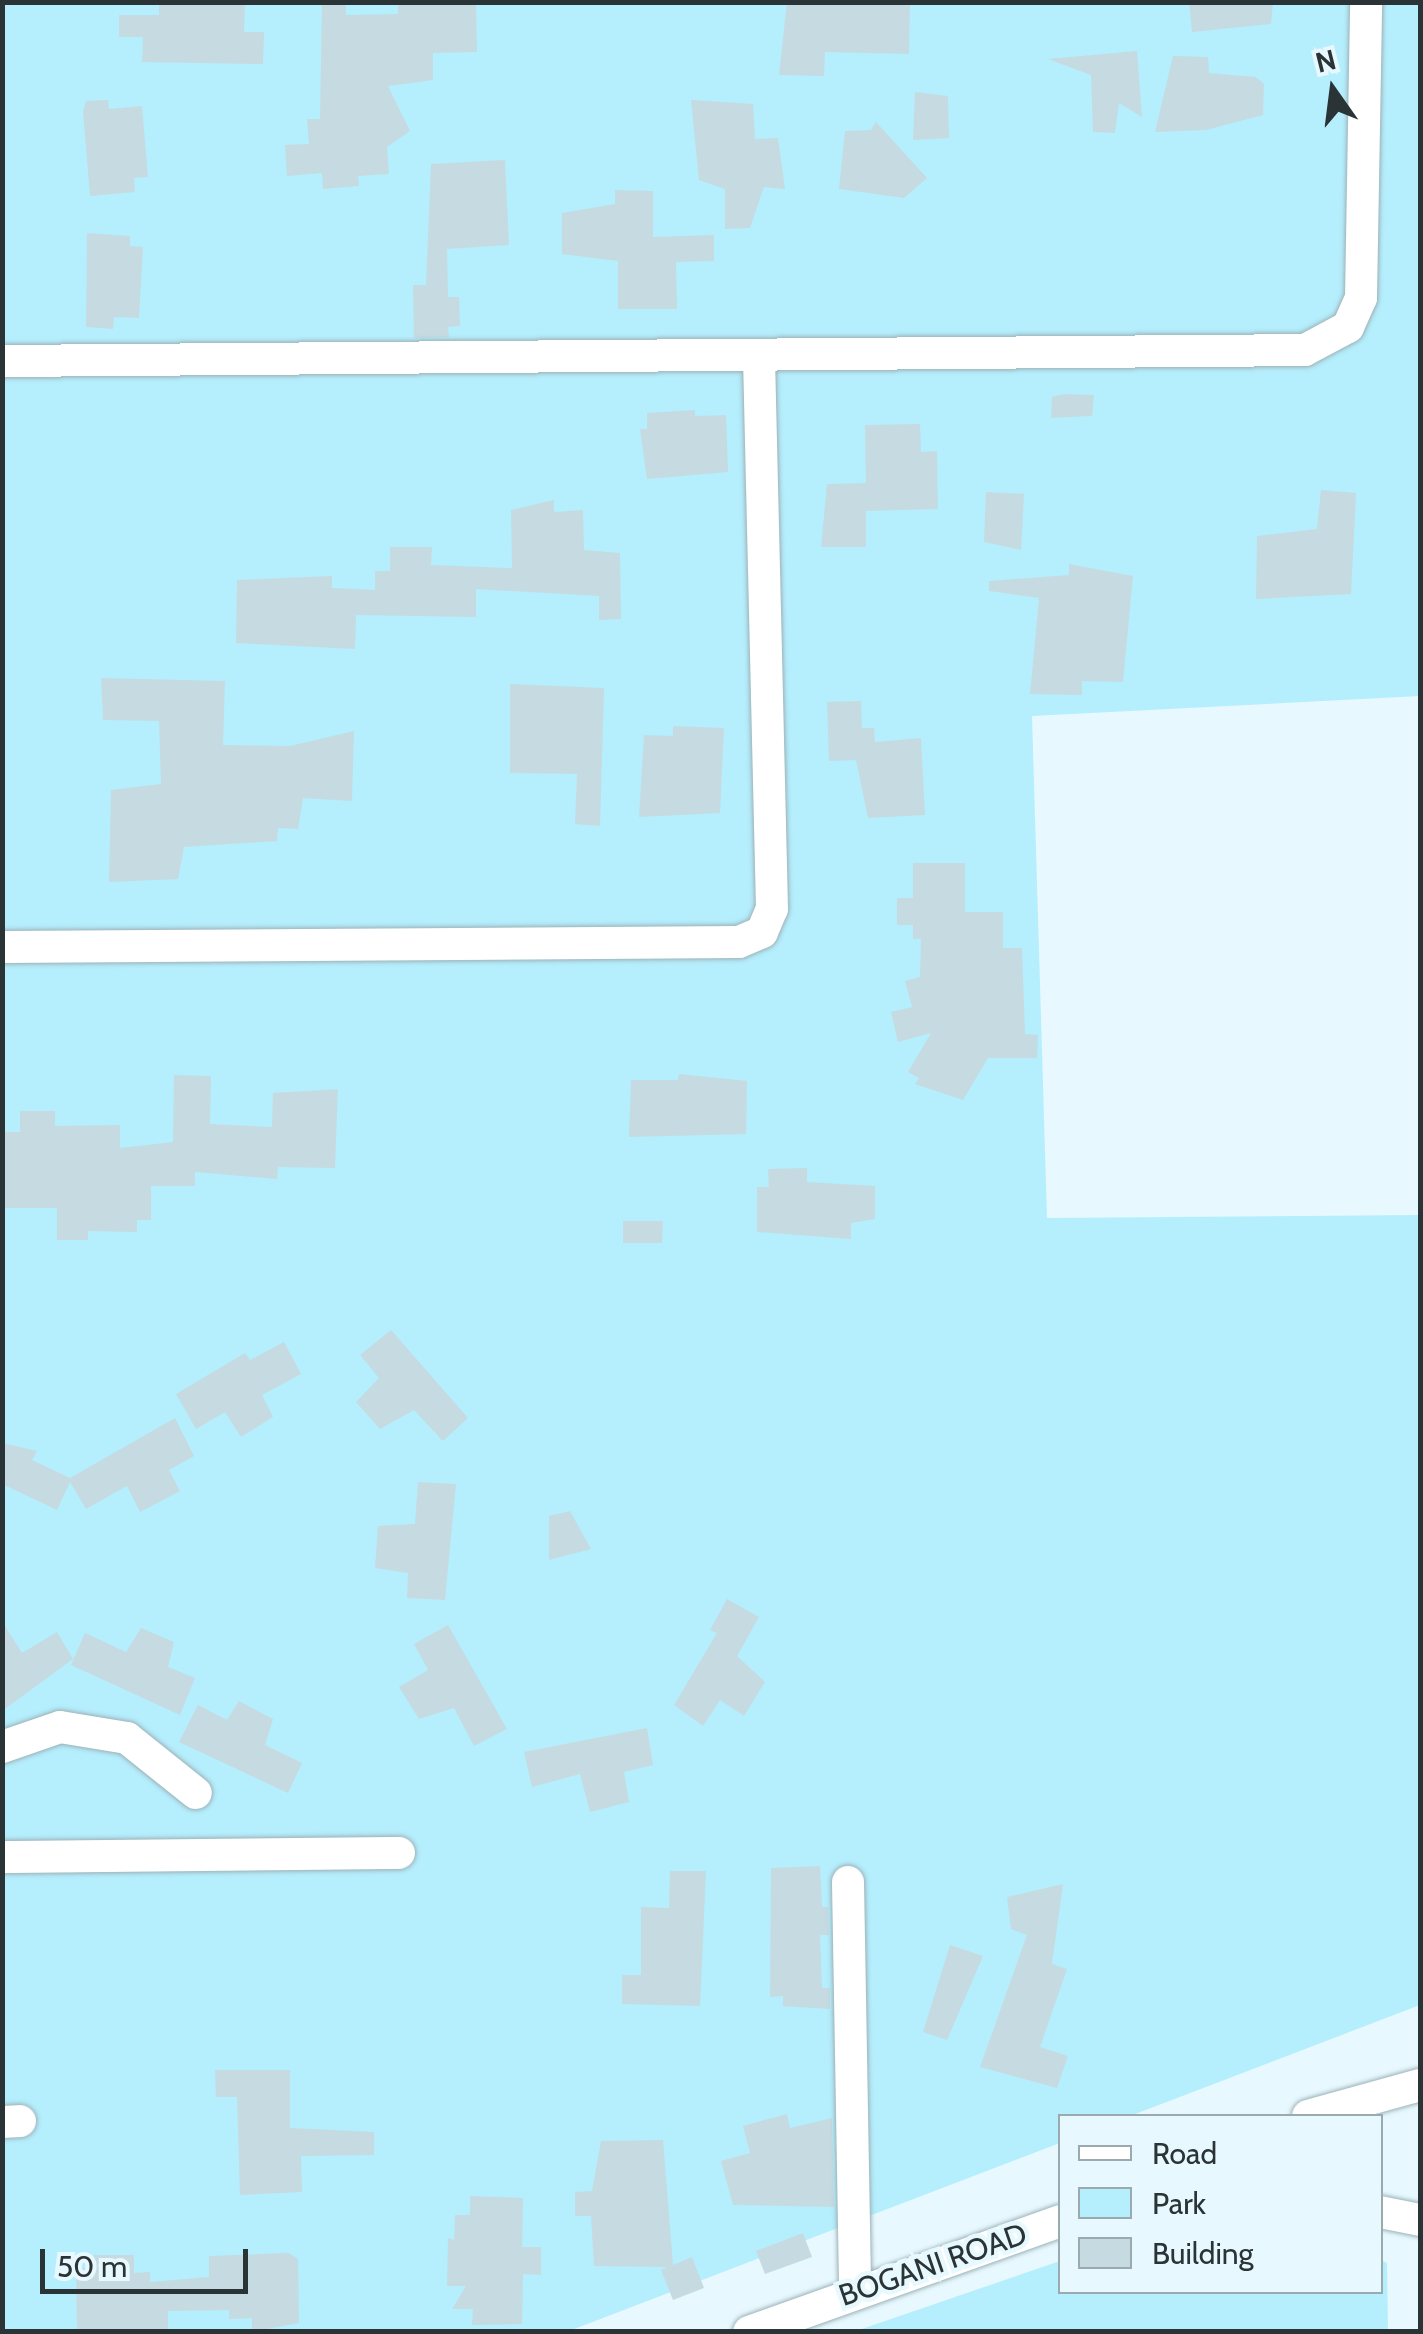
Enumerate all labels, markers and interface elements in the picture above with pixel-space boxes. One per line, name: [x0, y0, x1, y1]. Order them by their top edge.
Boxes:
north arrow: [1283, 40, 1383, 140]
text: N: [1312, 42, 1339, 80]
legend: [1058, 2114, 1383, 2294]
text: Road: [1152, 2135, 1217, 2172]
text: Park: [1152, 2185, 1206, 2222]
street label: BOGANI ROAD: [834, 2216, 1032, 2314]
scale bar: [45, 2229, 252, 2291]
text: Building: [1152, 2235, 1254, 2272]
text: 50 m: [57, 2248, 127, 2285]

